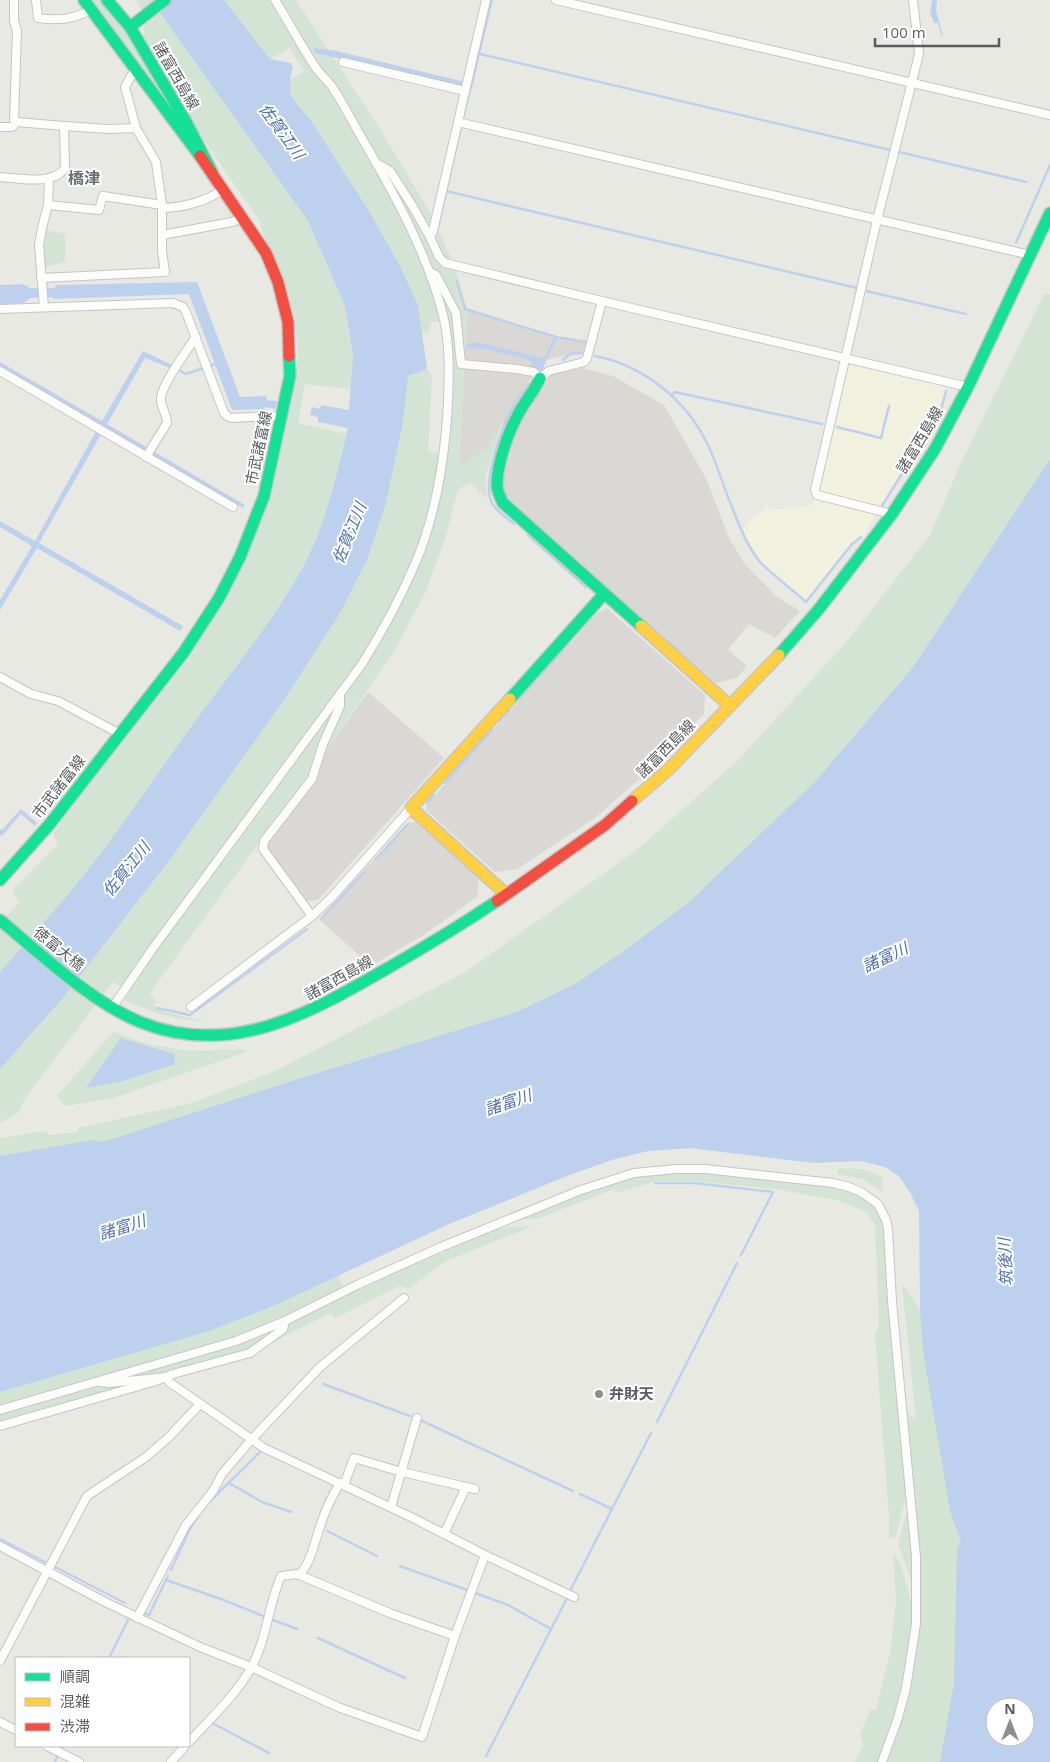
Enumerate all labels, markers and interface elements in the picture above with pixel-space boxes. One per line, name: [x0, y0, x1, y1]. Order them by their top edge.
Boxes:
scale bar: [875, 15, 999, 47]
text: 100 m: [882, 22, 926, 42]
street label: 諸富西島線: [149, 38, 204, 113]
water label: 佐賀江川: [254, 99, 311, 165]
district label: 橋津: [68, 167, 100, 189]
street label: 諸富西島線: [891, 402, 947, 477]
street label: 市武諸富線: [240, 409, 276, 487]
water label: 佐賀江川: [327, 497, 372, 567]
street label: 諸富西島線: [632, 715, 699, 782]
street label: 市武諸富線: [27, 751, 89, 822]
water label: 佐賀江川: [97, 836, 156, 901]
street label: 徳富大橋: [30, 922, 89, 975]
water label: 諸富川: [859, 936, 913, 977]
street label: 諸富西島線: [301, 950, 376, 1004]
water label: 諸富川: [482, 1083, 536, 1120]
water label: 諸富川: [96, 1209, 150, 1245]
water label: 筑後川: [993, 1235, 1017, 1287]
place label: 弁財天: [609, 1383, 654, 1403]
marker: 弁財天: [593, 1388, 605, 1400]
legend: [15, 1657, 190, 1747]
text: 順調: [60, 1666, 90, 1686]
text: 混雑: [60, 1691, 90, 1711]
north arrow: [985, 1697, 1035, 1747]
text: N: [1004, 1699, 1016, 1718]
text: 渋滞: [60, 1716, 90, 1736]

